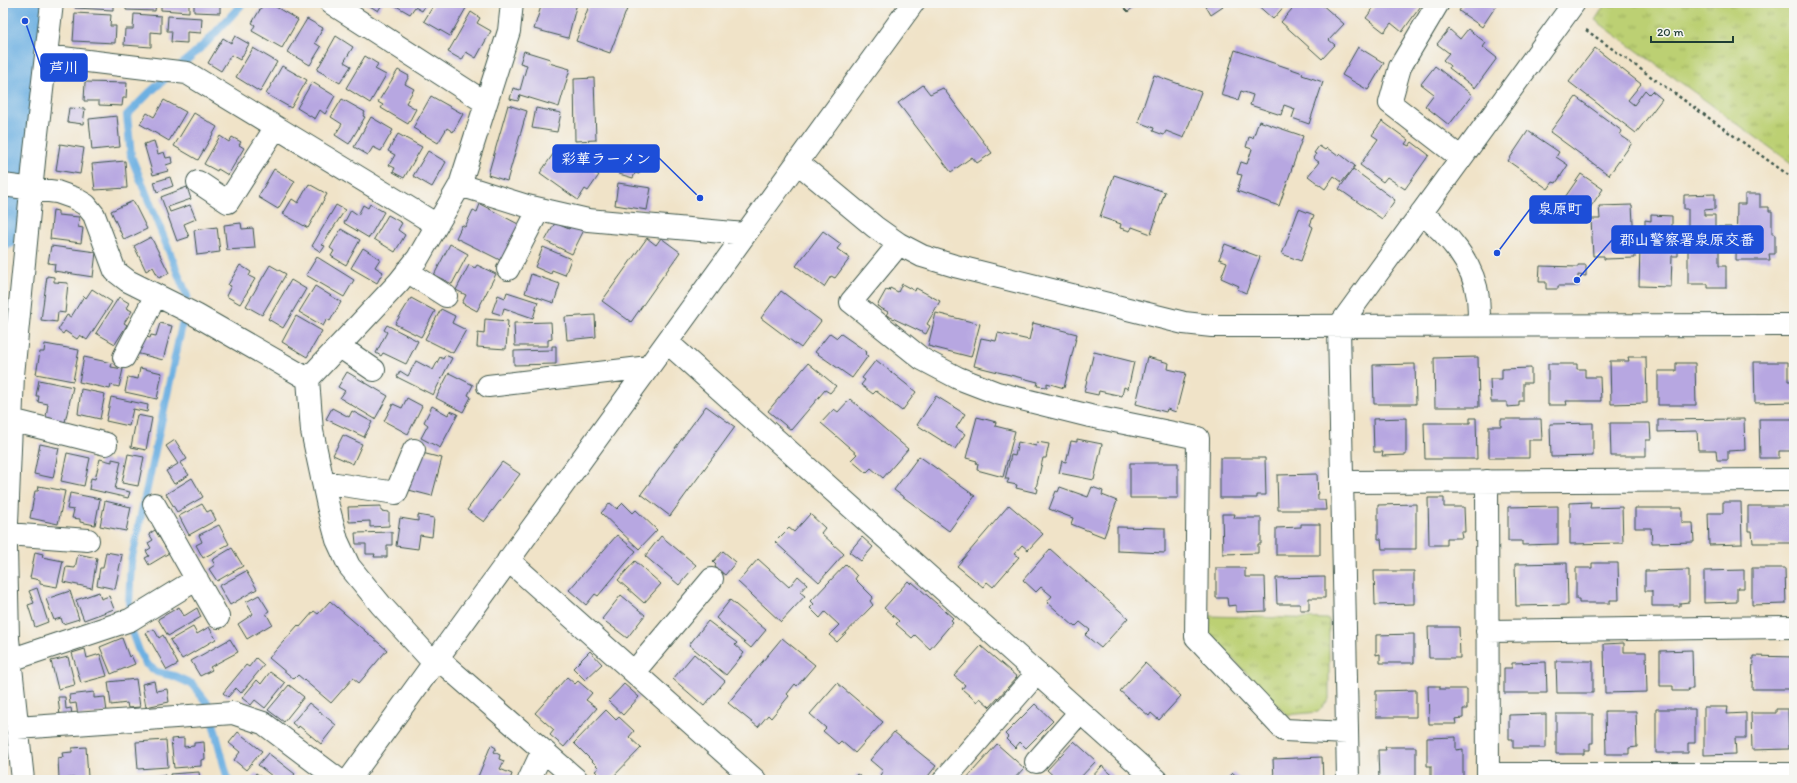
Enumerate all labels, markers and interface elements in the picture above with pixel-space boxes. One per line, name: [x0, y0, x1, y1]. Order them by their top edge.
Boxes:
scale bar: [1651, 18, 1733, 44]
text: 20 m: [1657, 25, 1684, 39]
callout: 芦川: [41, 54, 87, 81]
text: 芦川: [49, 59, 79, 77]
callout: 彩華ラーメン: [553, 145, 659, 172]
text: 彩華ラーメン: [561, 150, 651, 168]
callout: 泉原町: [1530, 196, 1591, 223]
text: 泉原町: [1537, 200, 1583, 218]
callout: 郡山警察署泉原交番: [1612, 226, 1763, 253]
text: 郡山警察署泉原交番: [1619, 231, 1755, 249]

